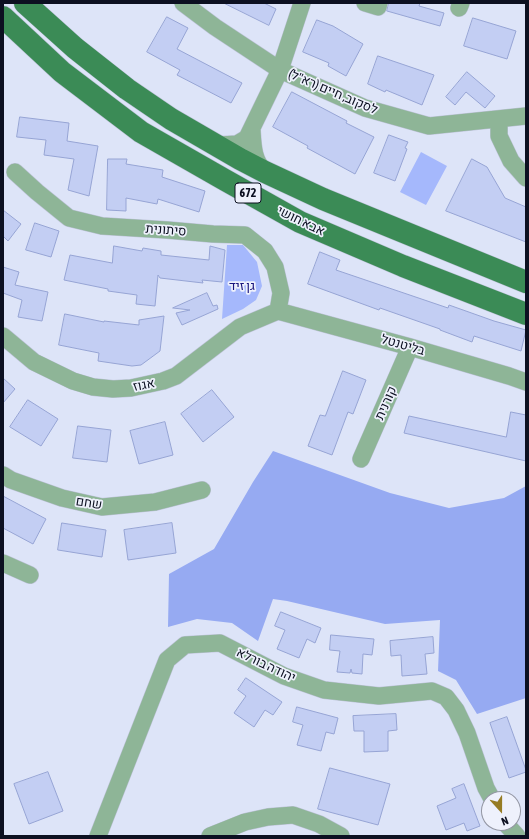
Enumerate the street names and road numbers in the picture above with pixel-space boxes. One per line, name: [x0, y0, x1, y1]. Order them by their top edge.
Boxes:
street label: לסקוב, חיים (רא"ל): [286, 66, 380, 118]
road number: 672: [235, 183, 261, 203]
street label: אבא חושי: [275, 203, 327, 239]
street label: סיתונית: [145, 221, 187, 239]
street label: בליטנטל: [379, 331, 427, 359]
street label: אגוז: [132, 375, 156, 395]
street label: קורנית: [372, 384, 400, 422]
street label: שחם: [75, 493, 103, 513]
street label: יהודה בורלא: [234, 644, 298, 686]

